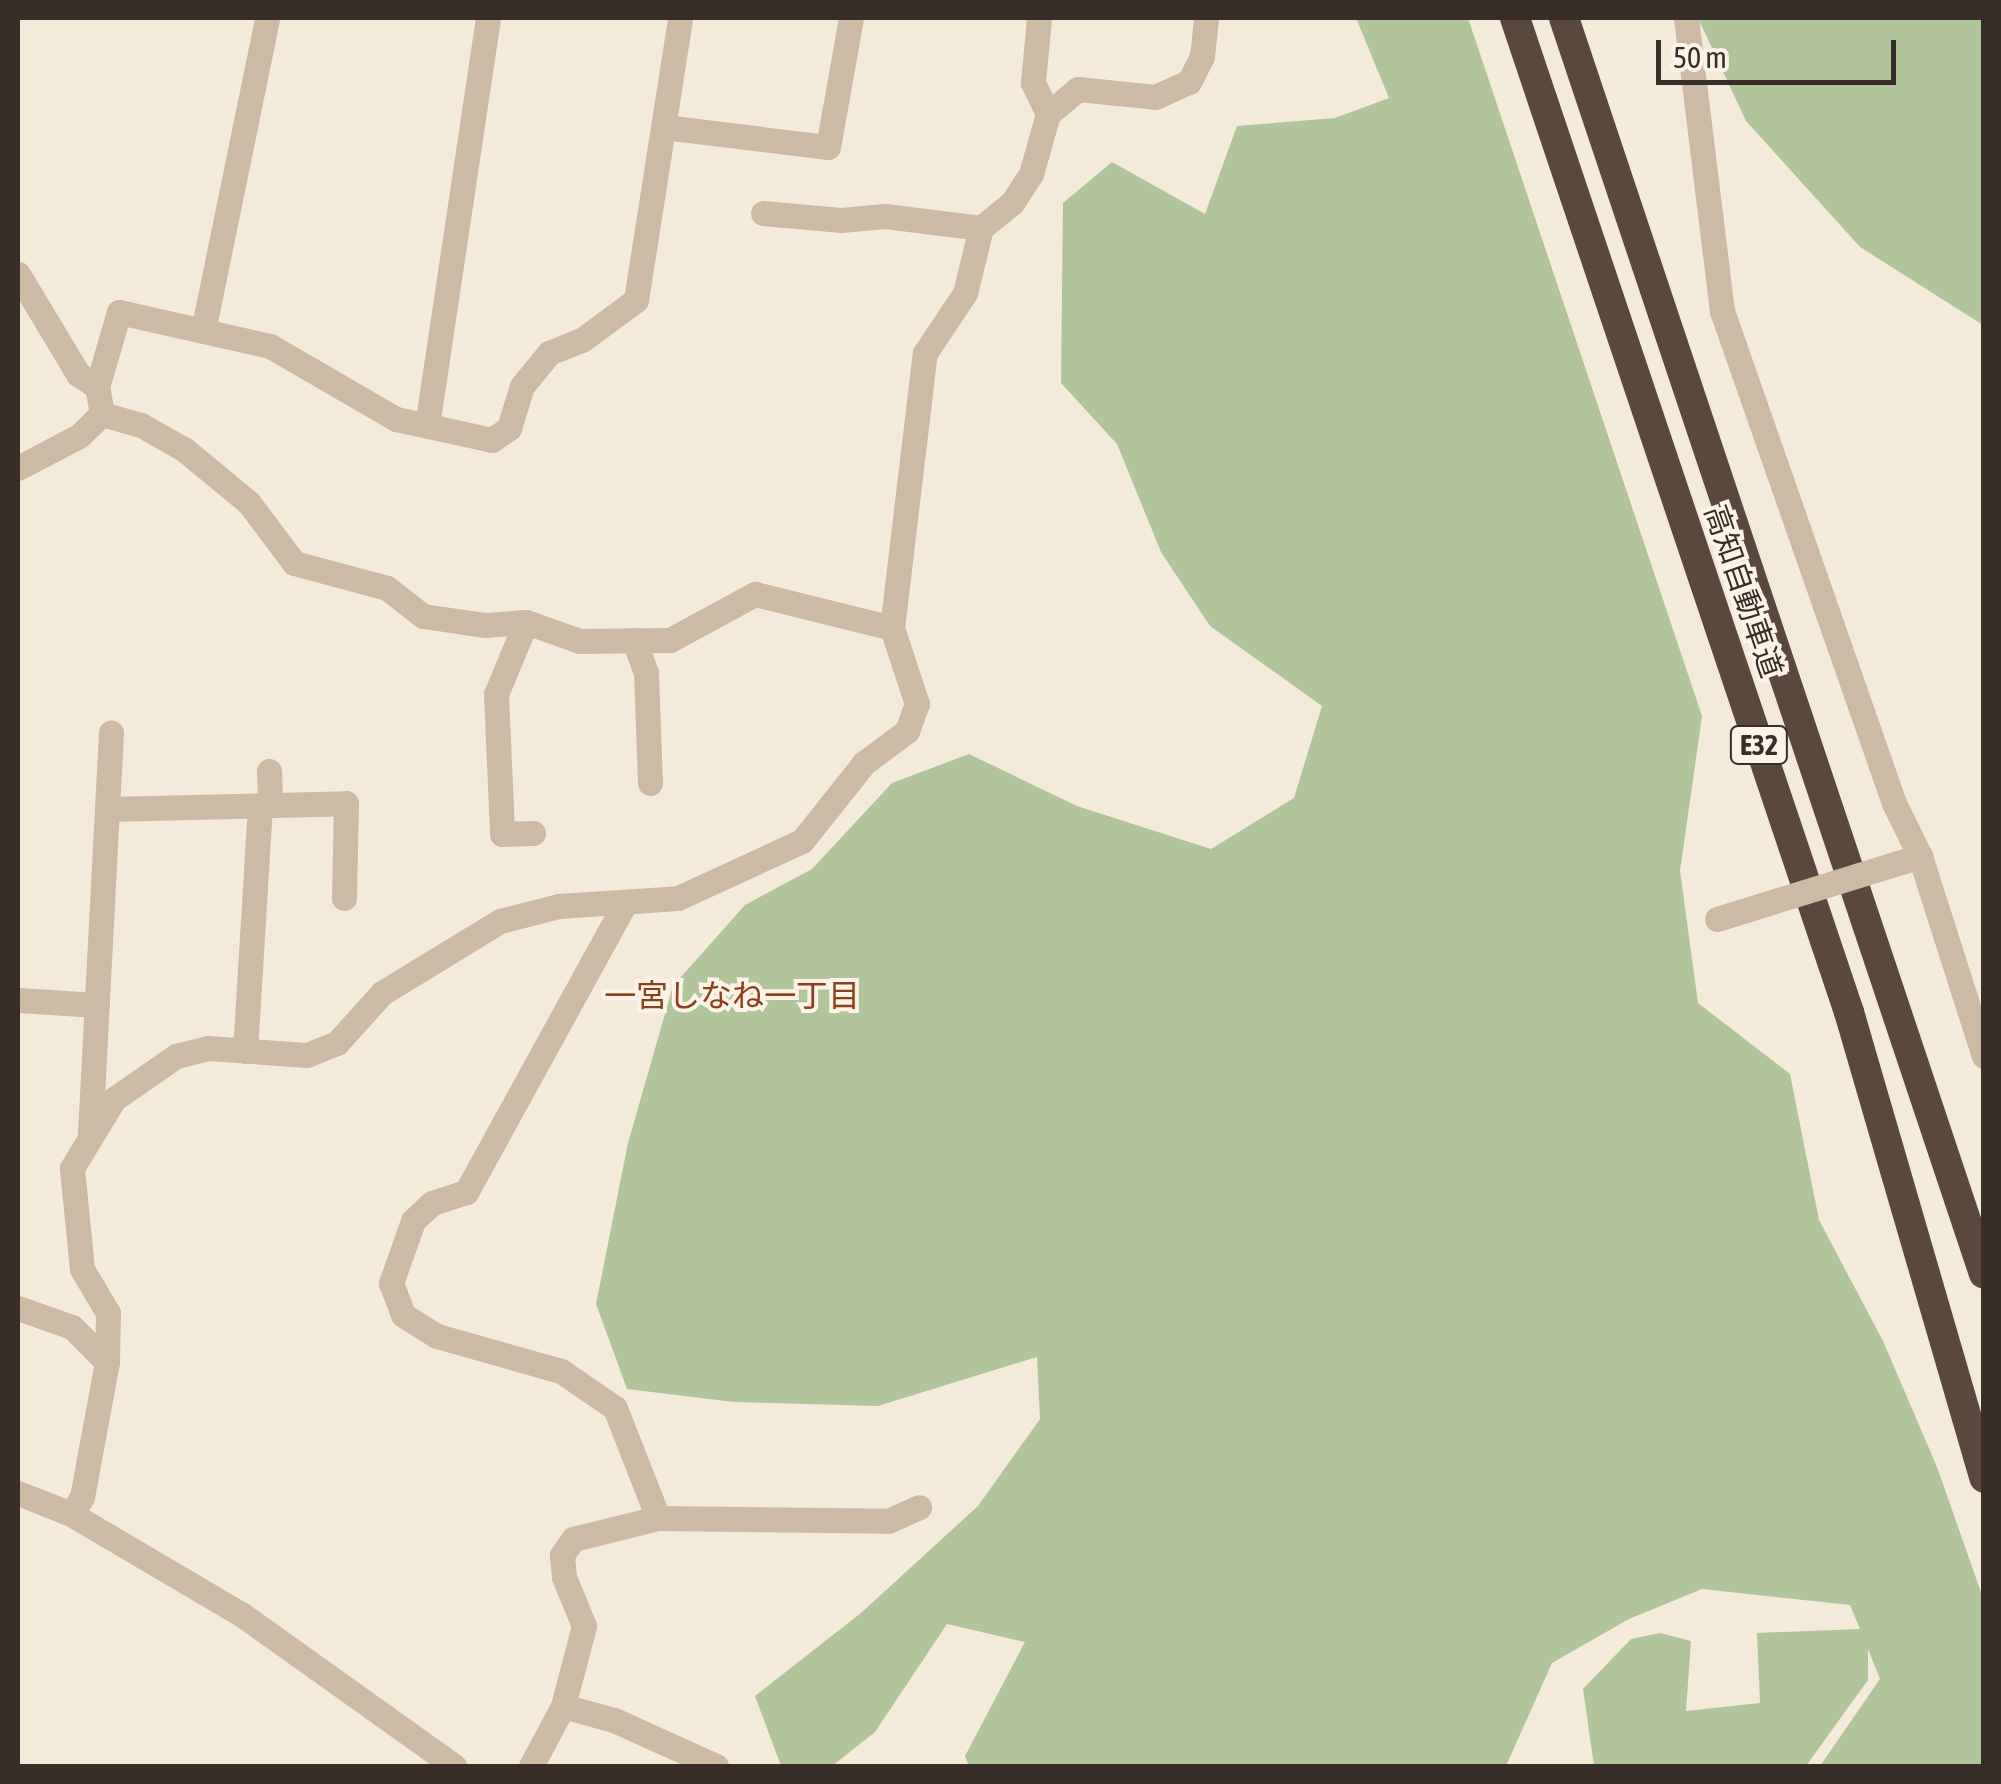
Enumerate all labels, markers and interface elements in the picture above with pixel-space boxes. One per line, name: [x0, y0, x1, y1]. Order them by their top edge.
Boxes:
scale bar: [1661, 20, 1901, 82]
text: 50 m: [1673, 40, 1727, 74]
street label: 高知自動車道: [1698, 500, 1790, 682]
road number: E32: [1729, 722, 1789, 768]
district label: 一宮しなね一丁目: [604, 977, 860, 1015]

